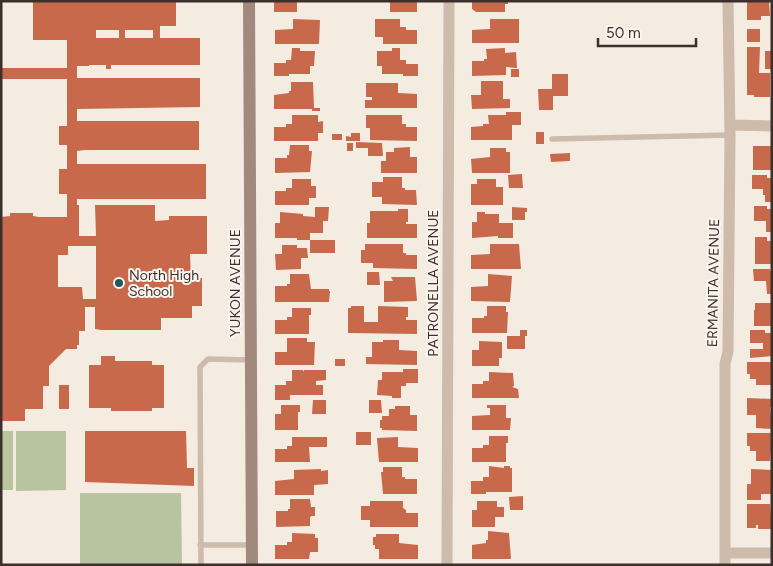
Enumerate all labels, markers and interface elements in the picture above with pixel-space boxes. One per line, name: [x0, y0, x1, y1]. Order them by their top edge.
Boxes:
scale bar: [598, 15, 696, 47]
text: 50 m: [606, 24, 641, 42]
street label: PATRONELLA AVENUE: [425, 209, 442, 357]
street label: ERMANITA AVENUE: [704, 219, 723, 347]
street label: YUKON AVENUE: [227, 229, 244, 337]
place label: North High School: [129, 267, 199, 300]
marker: North High School: [113, 277, 125, 289]

